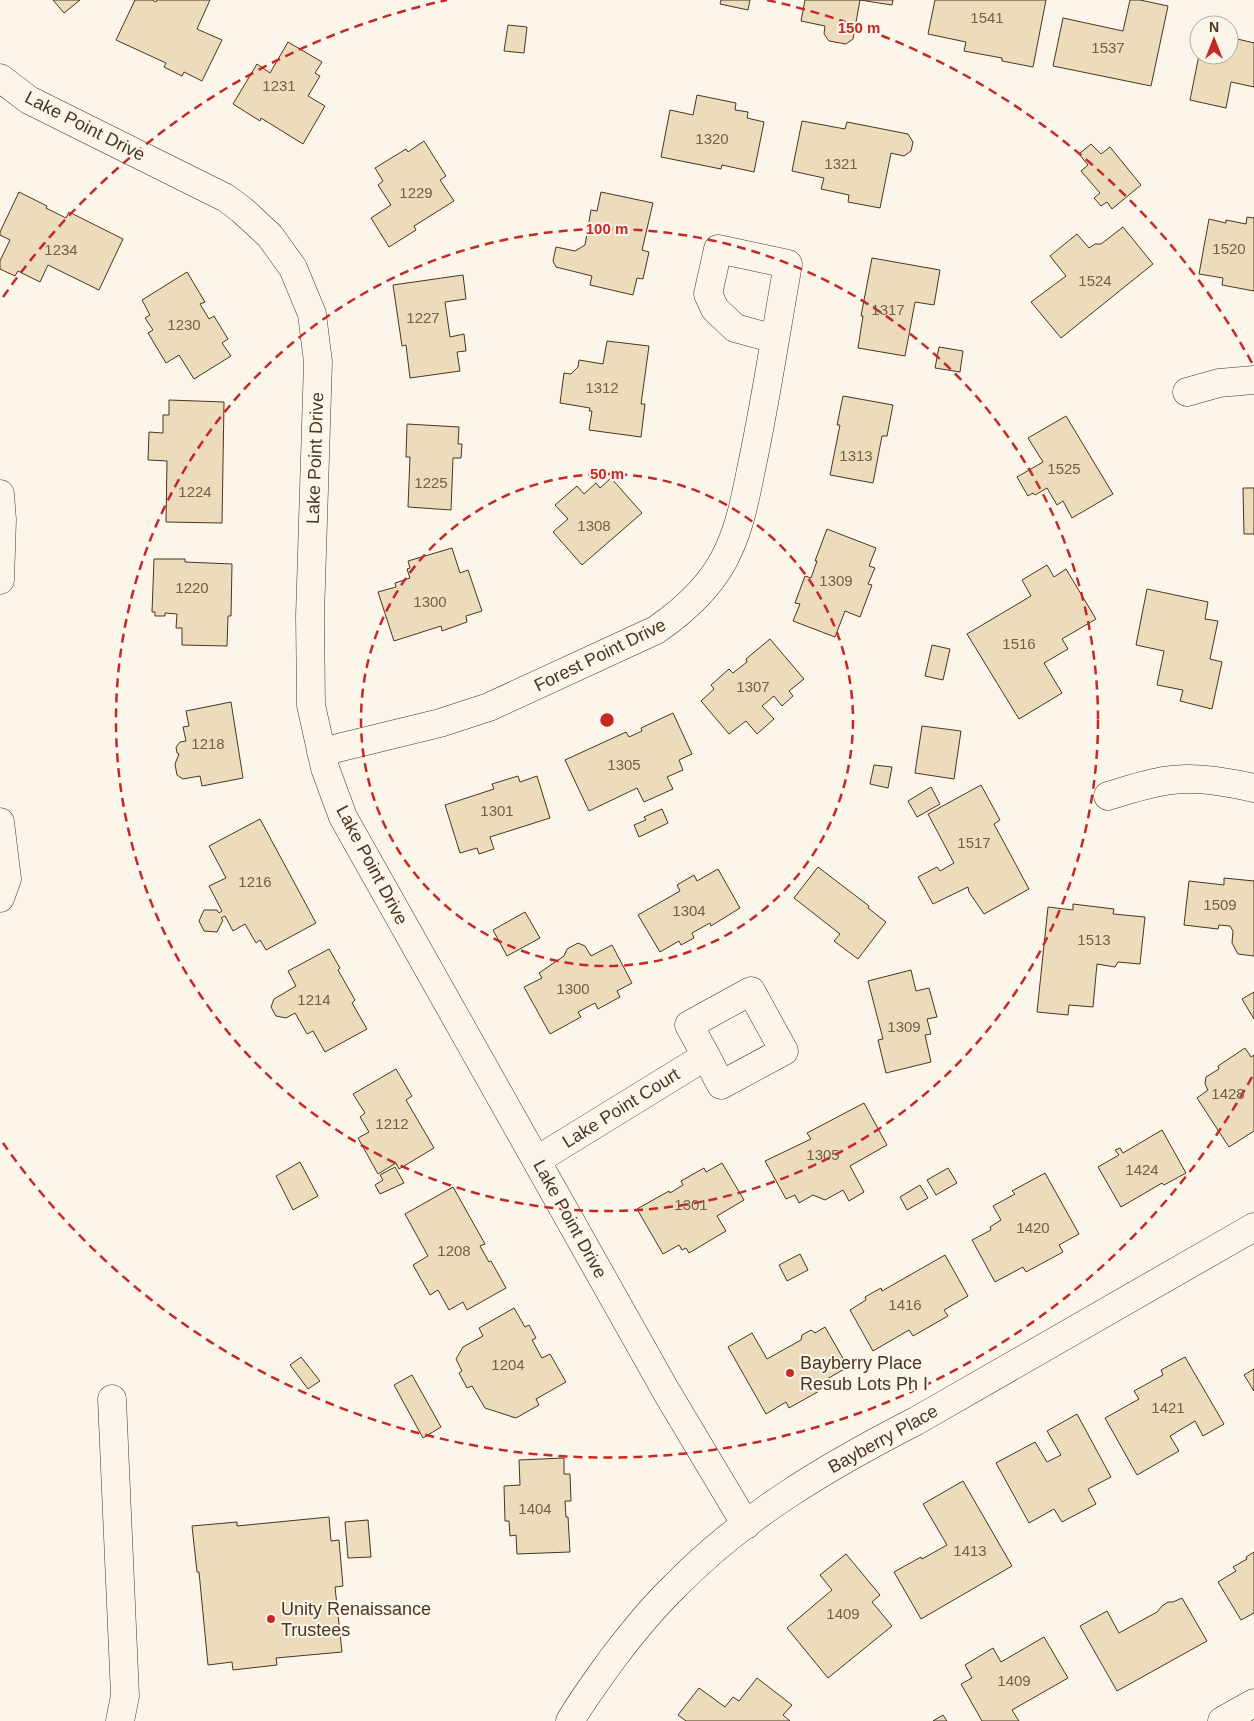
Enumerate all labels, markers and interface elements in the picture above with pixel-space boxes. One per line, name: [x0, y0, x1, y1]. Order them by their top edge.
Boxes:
house number: 1541: [970, 9, 1004, 26]
north arrow: [1189, 15, 1239, 65]
text: 150 m: [838, 19, 880, 36]
text: N: [1209, 19, 1219, 35]
house number: 1537: [1091, 39, 1125, 56]
house number: 1231: [262, 77, 296, 94]
street label: Lake Point Drive: [22, 87, 148, 165]
house number: 1320: [695, 130, 729, 147]
house number: 1321: [824, 155, 858, 172]
house number: 1229: [399, 184, 433, 201]
text: 100 m: [586, 220, 628, 237]
house number: 1520: [1212, 240, 1246, 257]
house number: 1234: [44, 241, 78, 258]
house number: 1524: [1078, 272, 1112, 289]
house number: 1317: [871, 301, 905, 318]
house number: 1227: [406, 309, 440, 326]
house number: 1230: [167, 316, 201, 333]
house number: 1312: [585, 379, 619, 396]
street label: Lake Point Drive: [303, 392, 327, 524]
house number: 1313: [839, 447, 873, 464]
house number: 1525: [1047, 460, 1081, 477]
text: 50 m: [590, 465, 624, 482]
house number: 1225: [414, 474, 448, 491]
house number: 1224: [178, 483, 212, 500]
house number: 1308: [577, 517, 611, 534]
house number: 1309: [819, 572, 853, 589]
house number: 1220: [175, 579, 209, 596]
house number: 1300: [413, 593, 447, 610]
street label: Forest Point Drive: [531, 614, 669, 696]
house number: 1516: [1002, 635, 1036, 652]
house number: 1307: [736, 678, 770, 695]
centre of rings: [598, 711, 616, 729]
house number: 1218: [191, 735, 225, 752]
house number: 1305: [607, 756, 641, 773]
street label: Lake Point Drive: [332, 802, 412, 928]
house number: 1301: [480, 802, 514, 819]
house number: 1517: [957, 834, 991, 851]
house number: 1216: [238, 873, 272, 890]
house number: 1509: [1203, 896, 1237, 913]
house number: 1304: [672, 902, 706, 919]
house number: 1513: [1077, 931, 1111, 948]
house number: 1300: [556, 980, 590, 997]
house number: 1214: [297, 991, 331, 1008]
house number: 1309: [887, 1018, 921, 1035]
street label: Lake Point Court: [559, 1064, 683, 1152]
house number: 1428: [1211, 1085, 1245, 1102]
house number: 1212: [375, 1115, 409, 1132]
house number: 1305: [806, 1146, 840, 1163]
street label: Lake Point Drive: [529, 1156, 611, 1282]
house number: 1424: [1125, 1161, 1159, 1178]
house number: 1301: [674, 1196, 708, 1213]
house number: 1420: [1016, 1219, 1050, 1236]
house number: 1208: [437, 1242, 471, 1259]
house number: 1416: [888, 1296, 922, 1313]
place label: Bayberry Place Resub Lots Ph I: [800, 1353, 928, 1394]
house number: 1204: [491, 1356, 525, 1373]
marker: Bayberry Place Resub Lots Ph I: [784, 1367, 796, 1379]
house number: 1421: [1151, 1399, 1185, 1416]
street label: Bayberry Place: [825, 1401, 941, 1477]
house number: 1404: [518, 1500, 552, 1517]
house number: 1413: [953, 1542, 987, 1559]
place label: Unity Renaissance Trustees: [281, 1599, 431, 1640]
house number: 1409: [826, 1605, 860, 1622]
marker: Unity Renaissance Trustees: [265, 1613, 277, 1625]
house number: 1409: [997, 1672, 1031, 1689]

